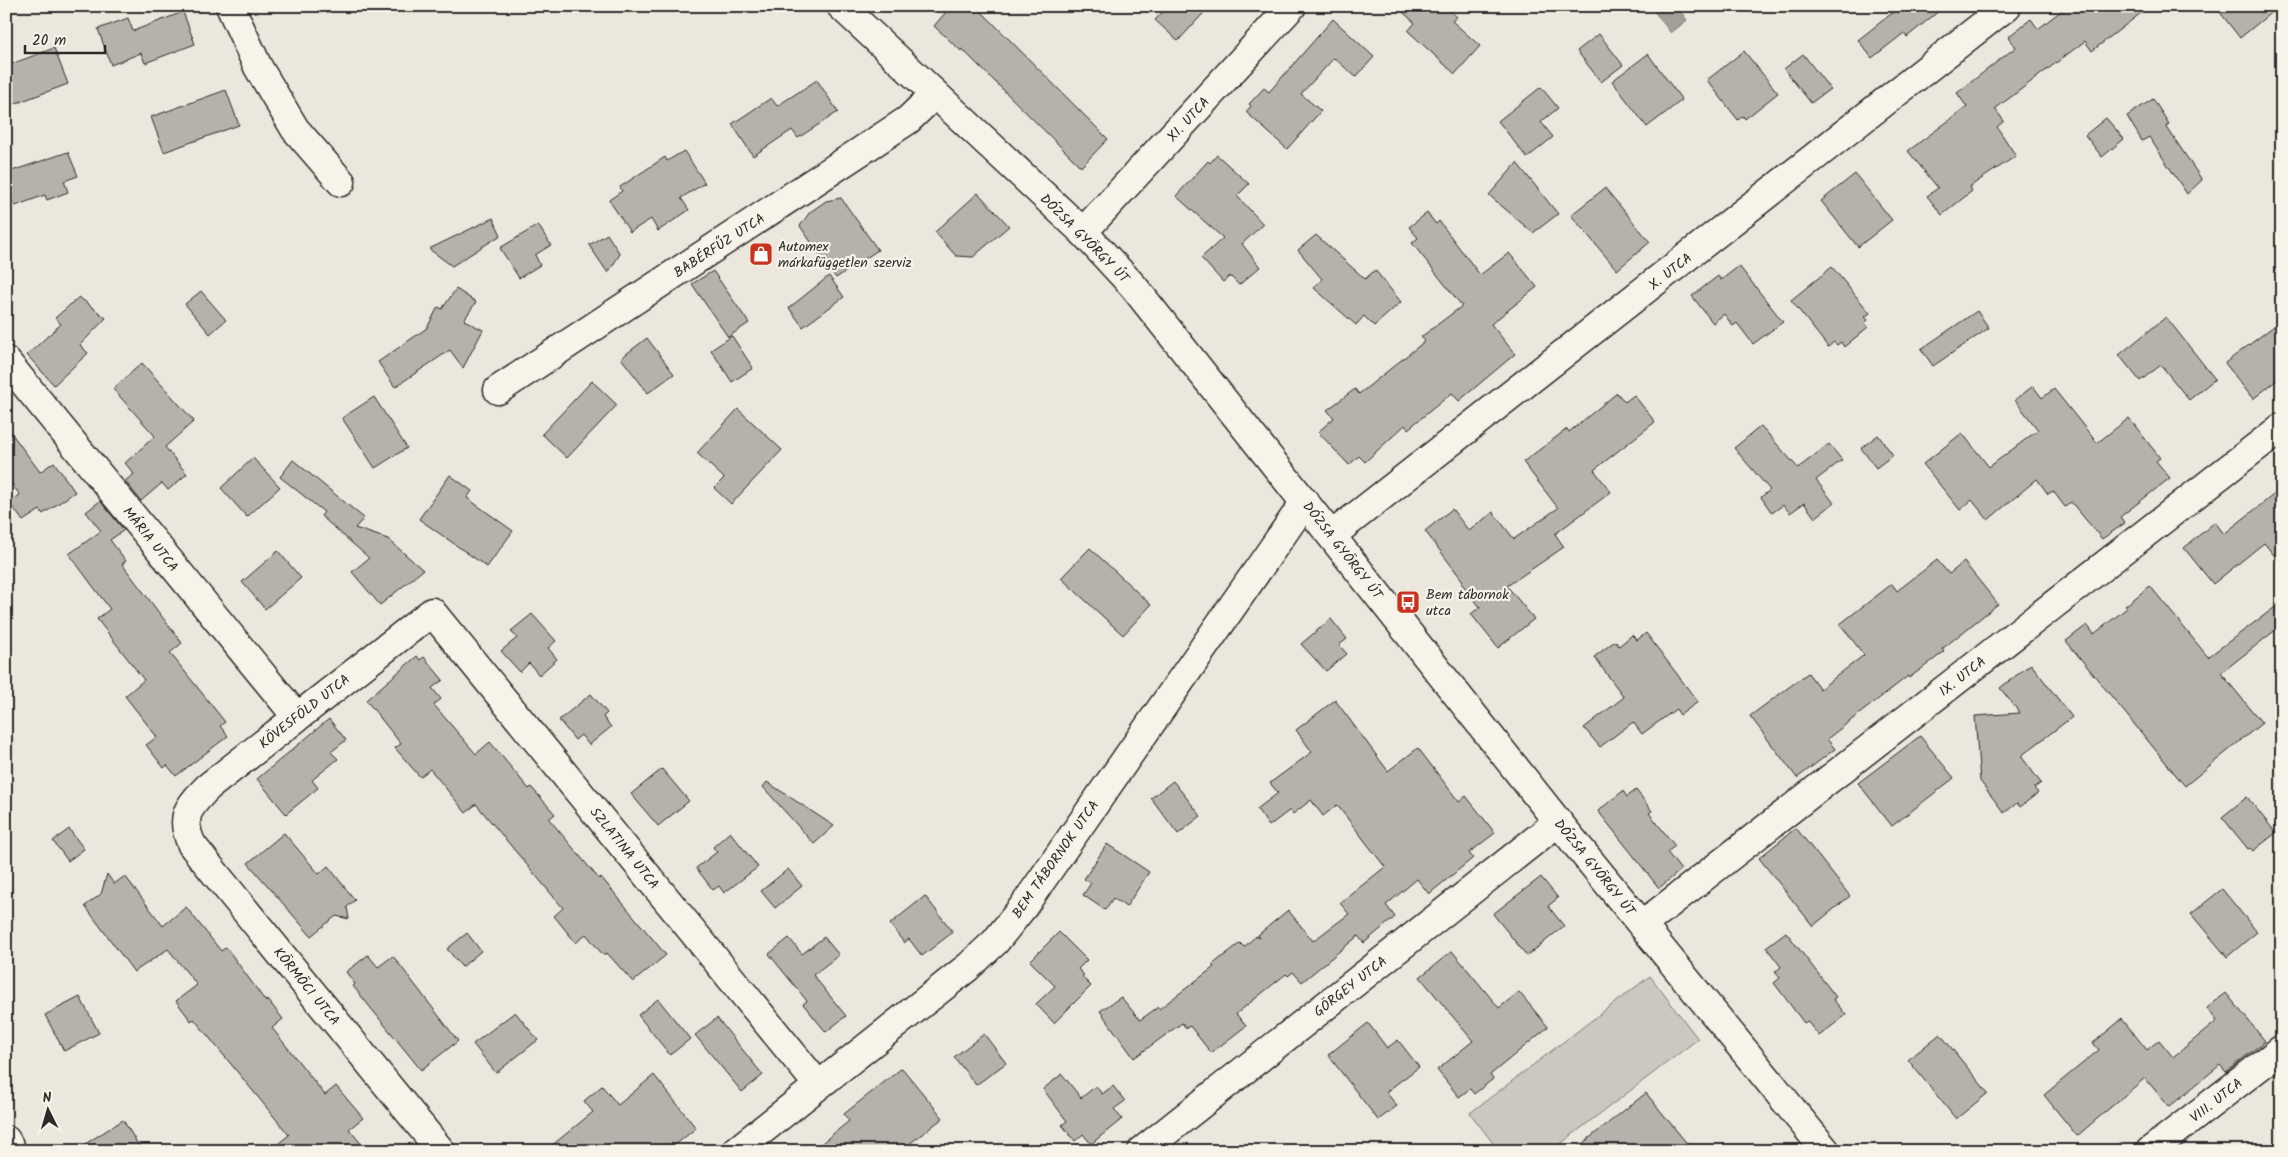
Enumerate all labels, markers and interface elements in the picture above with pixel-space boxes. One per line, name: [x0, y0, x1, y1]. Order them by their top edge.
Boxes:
scale bar: [25, 22, 105, 54]
text: 20 m: [32, 29, 66, 53]
street label: XI. UTCA: [1162, 92, 1215, 147]
street label: DÓZSA GYÖRGY ÚT: [1034, 189, 1135, 290]
street label: BABÉRFŰZ UTCA: [669, 208, 770, 284]
place label: Automex márkafüggetlen szerviz: [778, 236, 912, 274]
shop icon: Automex márkafüggetlen szerviz: [748, 241, 774, 267]
street label: X. UTCA: [1644, 248, 1697, 296]
street label: DÓZSA GYÖRGY ÚT: [1297, 497, 1389, 606]
street label: MÁRIA UTCA: [117, 502, 184, 577]
place label: Bem tábornok utca: [1426, 584, 1509, 622]
bus stop icon: Bem tábornok utca: [1395, 589, 1421, 615]
street label: IX. UTCA: [1934, 651, 1991, 702]
street label: KÖVESFÖLD UTCA: [254, 669, 355, 755]
street label: BEM TÁBORNOK UTCA: [1007, 796, 1105, 923]
street label: SZLATINA UTCA: [584, 803, 664, 895]
street label: DÓZSA GYÖRGY ÚT: [1548, 814, 1641, 922]
street label: KÖRMÖCI UTCA: [268, 942, 345, 1031]
street label: GÖRGEY UTCA: [1309, 951, 1392, 1023]
street label: VIII. UTCA: [2185, 1073, 2248, 1129]
north arrow: [22, 1084, 72, 1134]
text: N: [42, 1087, 52, 1109]

